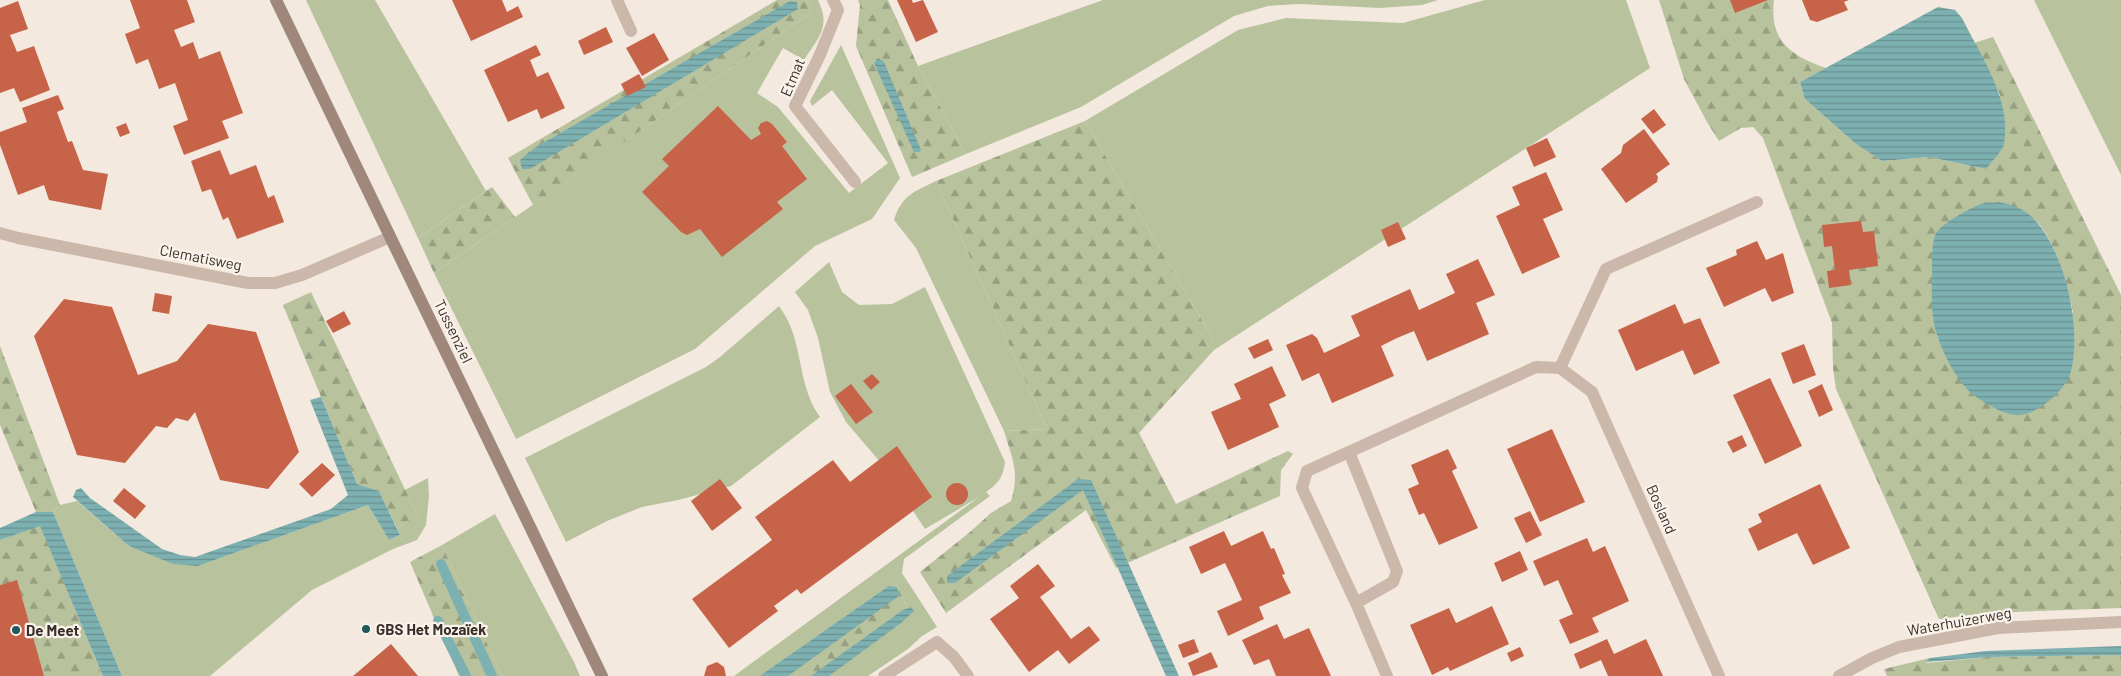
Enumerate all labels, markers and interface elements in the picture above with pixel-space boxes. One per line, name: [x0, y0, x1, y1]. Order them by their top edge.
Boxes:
street label: Etmat: [776, 55, 808, 99]
street label: Clematisweg: [158, 240, 244, 274]
street label: Tussenziel: [431, 296, 477, 366]
street label: Bosland: [1643, 482, 1681, 536]
street label: Waterhuizerweg: [1905, 603, 2013, 639]
place label: GBS Het Mozaïek: [376, 620, 486, 638]
place label: De Meet: [26, 621, 79, 639]
marker: GBS Het Mozaïek: [360, 623, 372, 635]
marker: De Meet: [10, 624, 22, 636]

